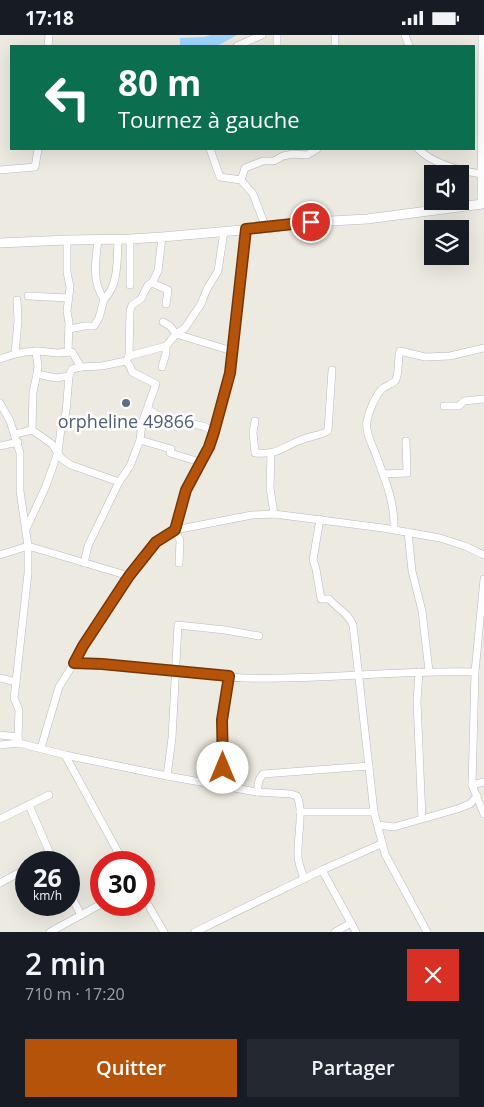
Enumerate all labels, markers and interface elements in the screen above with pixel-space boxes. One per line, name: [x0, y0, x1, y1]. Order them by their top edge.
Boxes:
text: 17:18: [25, 5, 74, 31]
text: 80 m: [118, 59, 201, 106]
icon: left: [35, 65, 100, 130]
text: Tournez à gauche: [118, 104, 300, 134]
map controls: [424, 165, 469, 265]
button: sound: [424, 165, 469, 210]
pin: [290, 201, 332, 243]
icon: arrive: [297, 208, 325, 236]
button: layers: [424, 220, 469, 265]
marker: orpheline 49866: [120, 397, 132, 409]
place label: orpheline 49866: [58, 409, 194, 433]
position arrow: [196, 741, 248, 793]
speed limit sign: 30: [90, 851, 155, 916]
text: 26: [33, 860, 62, 894]
text: km/h: [33, 887, 62, 904]
text: 2 min: [25, 943, 106, 984]
button: close: [407, 949, 459, 1001]
text: 710 m · 17:20: [25, 983, 125, 1005]
button: Quitter: [25, 1039, 237, 1097]
button: Partager: [247, 1039, 459, 1097]

